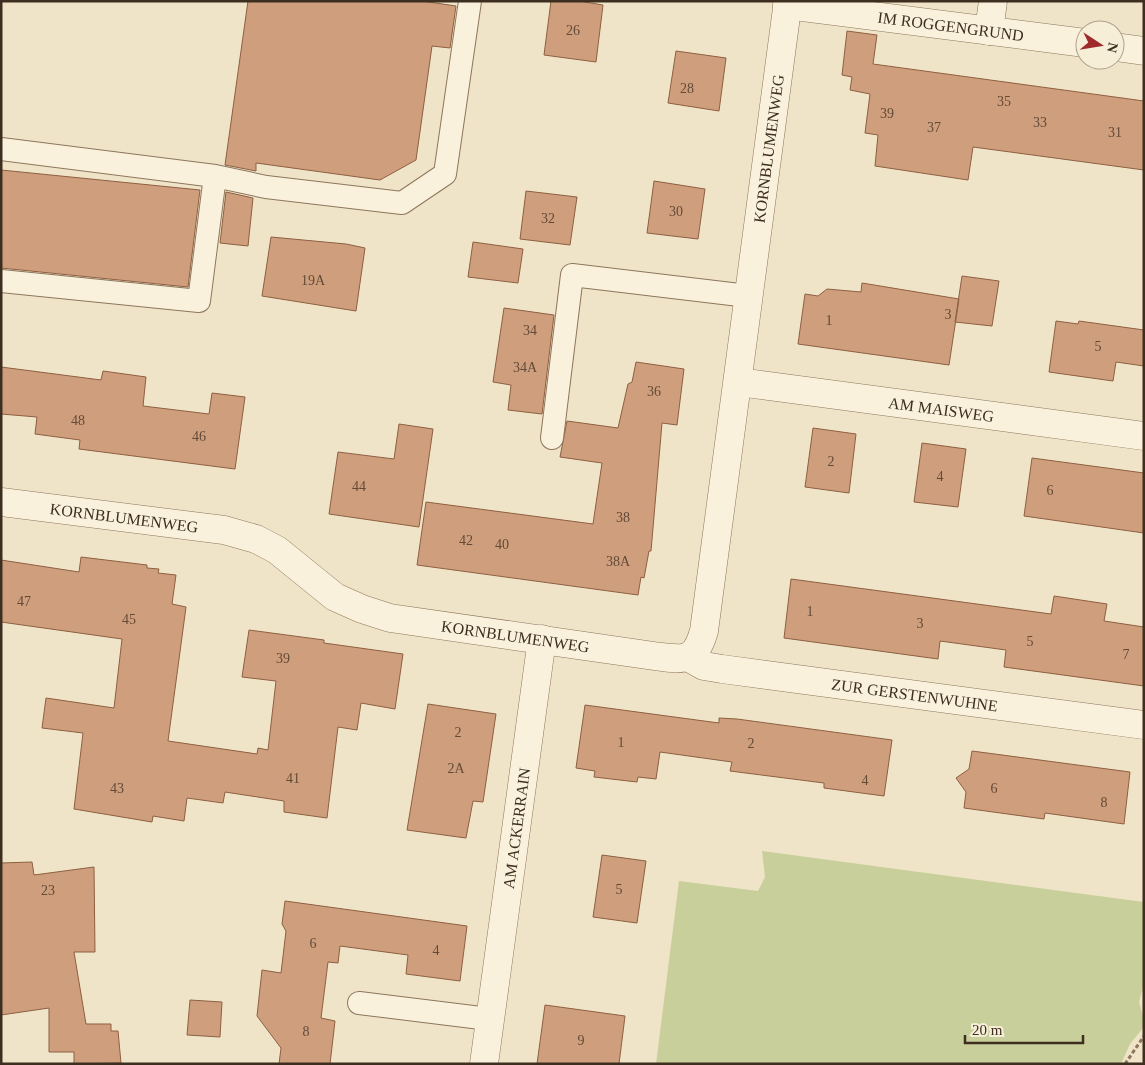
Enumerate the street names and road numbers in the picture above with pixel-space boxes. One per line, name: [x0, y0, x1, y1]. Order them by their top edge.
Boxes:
street label: IM ROGGENGRUND: [877, 9, 1025, 44]
street label: KORNBLUMENWEG: [751, 73, 787, 224]
street label: AM MAISWEG: [887, 394, 995, 425]
street label: KORNBLUMENWEG: [49, 500, 200, 536]
street label: KORNBLUMENWEG: [440, 617, 591, 656]
street label: ZUR GERSTENWUHNE: [830, 676, 999, 715]
street label: AM ACKERRAIN: [500, 766, 533, 890]

